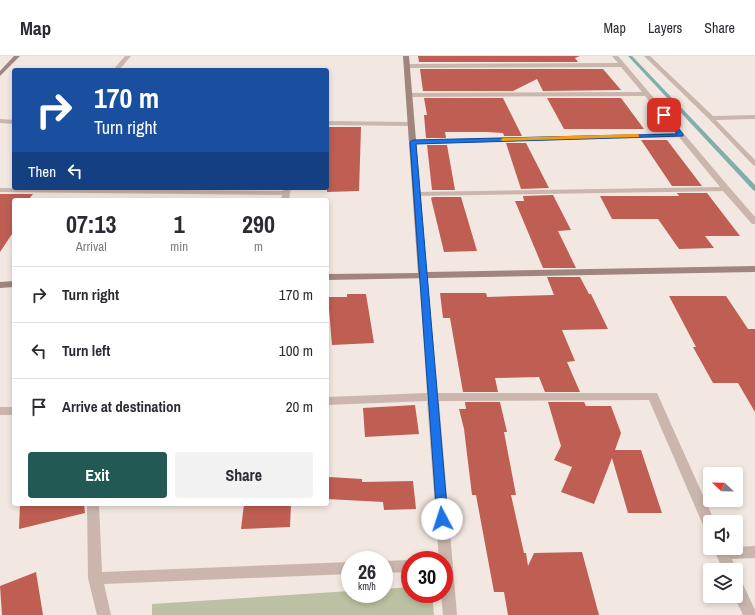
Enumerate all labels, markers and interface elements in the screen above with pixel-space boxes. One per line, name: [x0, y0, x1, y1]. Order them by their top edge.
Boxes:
text: Map: [20, 15, 51, 41]
text: Map: [604, 19, 626, 37]
text: Layers: [648, 19, 682, 37]
text: Share: [704, 19, 735, 37]
text: 170 m: [94, 79, 159, 117]
icon: right: [28, 84, 80, 136]
pin: [647, 98, 681, 132]
icon: arrive: [653, 104, 675, 126]
text: Turn right: [94, 115, 157, 140]
icon: left: [64, 160, 86, 182]
text: Then: [28, 161, 56, 182]
text: 07:13: [66, 208, 116, 240]
text: 1: [174, 208, 185, 240]
text: 290: [242, 208, 275, 240]
text: Arrival: [76, 238, 107, 255]
text: min: [170, 238, 188, 255]
text: m: [254, 238, 263, 255]
icon: right: [28, 284, 50, 306]
text: Turn right: [62, 284, 119, 305]
text: 170 m: [279, 284, 313, 305]
icon: left: [28, 340, 50, 362]
text: Turn left: [62, 340, 110, 361]
text: 100 m: [279, 340, 313, 361]
icon: arrive: [28, 396, 50, 418]
text: Arrive at destination: [62, 396, 181, 417]
text: 20 m: [286, 396, 313, 417]
button: Exit: [28, 452, 167, 498]
button: Share: [175, 452, 313, 498]
north arrow: [703, 467, 743, 507]
map controls: [703, 467, 743, 603]
position arrow: [421, 498, 463, 540]
button: sound: [703, 515, 743, 555]
speed limit sign: 30: [401, 551, 453, 603]
text: 26: [358, 558, 376, 585]
button: layers: [703, 563, 743, 603]
text: km/h: [358, 580, 376, 593]

